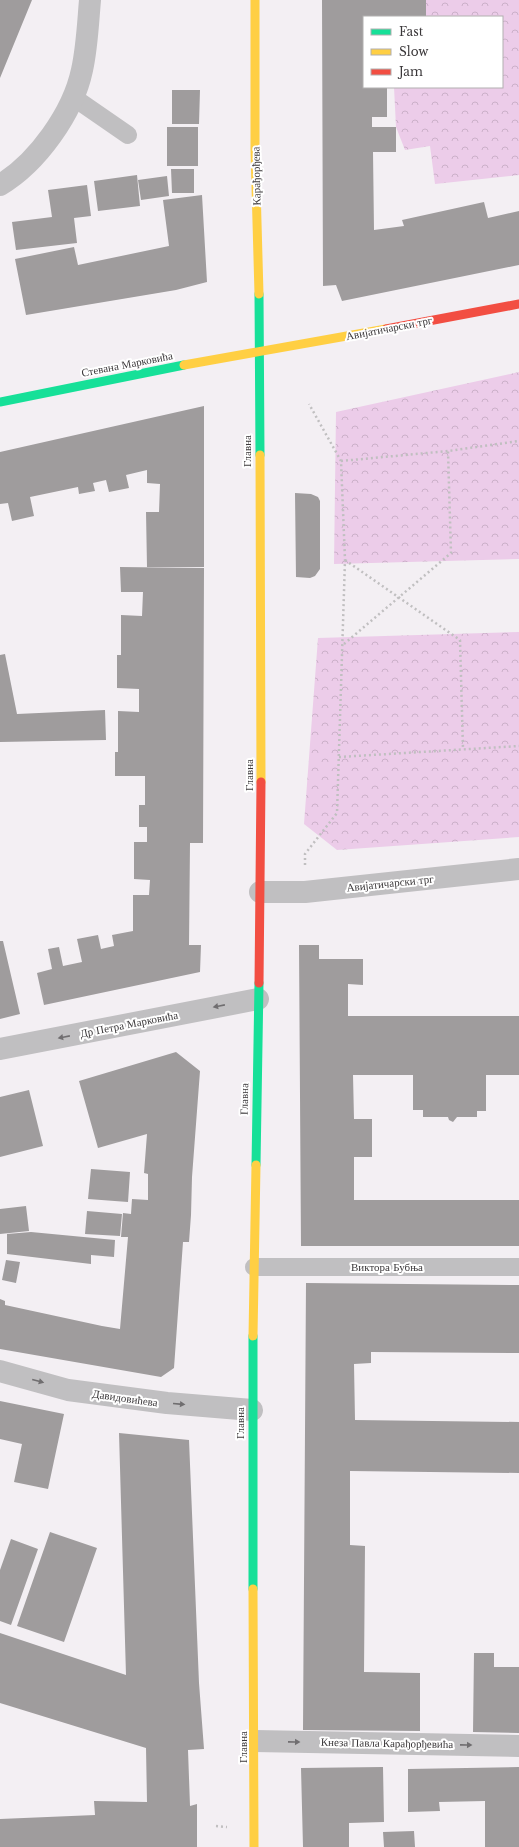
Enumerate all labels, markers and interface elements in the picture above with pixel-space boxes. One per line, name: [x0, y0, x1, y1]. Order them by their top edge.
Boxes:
legend: [363, 16, 503, 88]
text: Fast: [399, 24, 424, 39]
text: Slow: [399, 44, 429, 59]
text: Jam: [397, 64, 423, 79]
street label: Карађорђева: [248, 146, 264, 206]
street label: Авијатичарски трг: [345, 313, 434, 343]
street label: Стевана Марковића: [80, 348, 174, 380]
street label: Главна: [240, 435, 254, 467]
street label: Главна: [242, 759, 256, 791]
street label: Авијатичарски трг: [346, 871, 435, 895]
one-way arrow: [213, 1004, 225, 1010]
street label: Др Петра Марковића: [79, 1008, 179, 1040]
one-way arrow: [58, 1034, 70, 1040]
street label: Главна: [237, 1083, 251, 1115]
street label: Виктора Бубња: [351, 1260, 423, 1274]
one-way arrow: [32, 1378, 44, 1384]
street label: Давидовићева: [91, 1386, 159, 1410]
one-way arrow: [173, 1401, 185, 1408]
street label: Главна: [233, 1407, 247, 1439]
street label: Главна: [236, 1731, 250, 1763]
street label: Кнеза Павла Карађорђевића: [321, 1735, 453, 1751]
one-way arrow: [288, 1738, 300, 1745]
one-way arrow: [460, 1741, 472, 1748]

